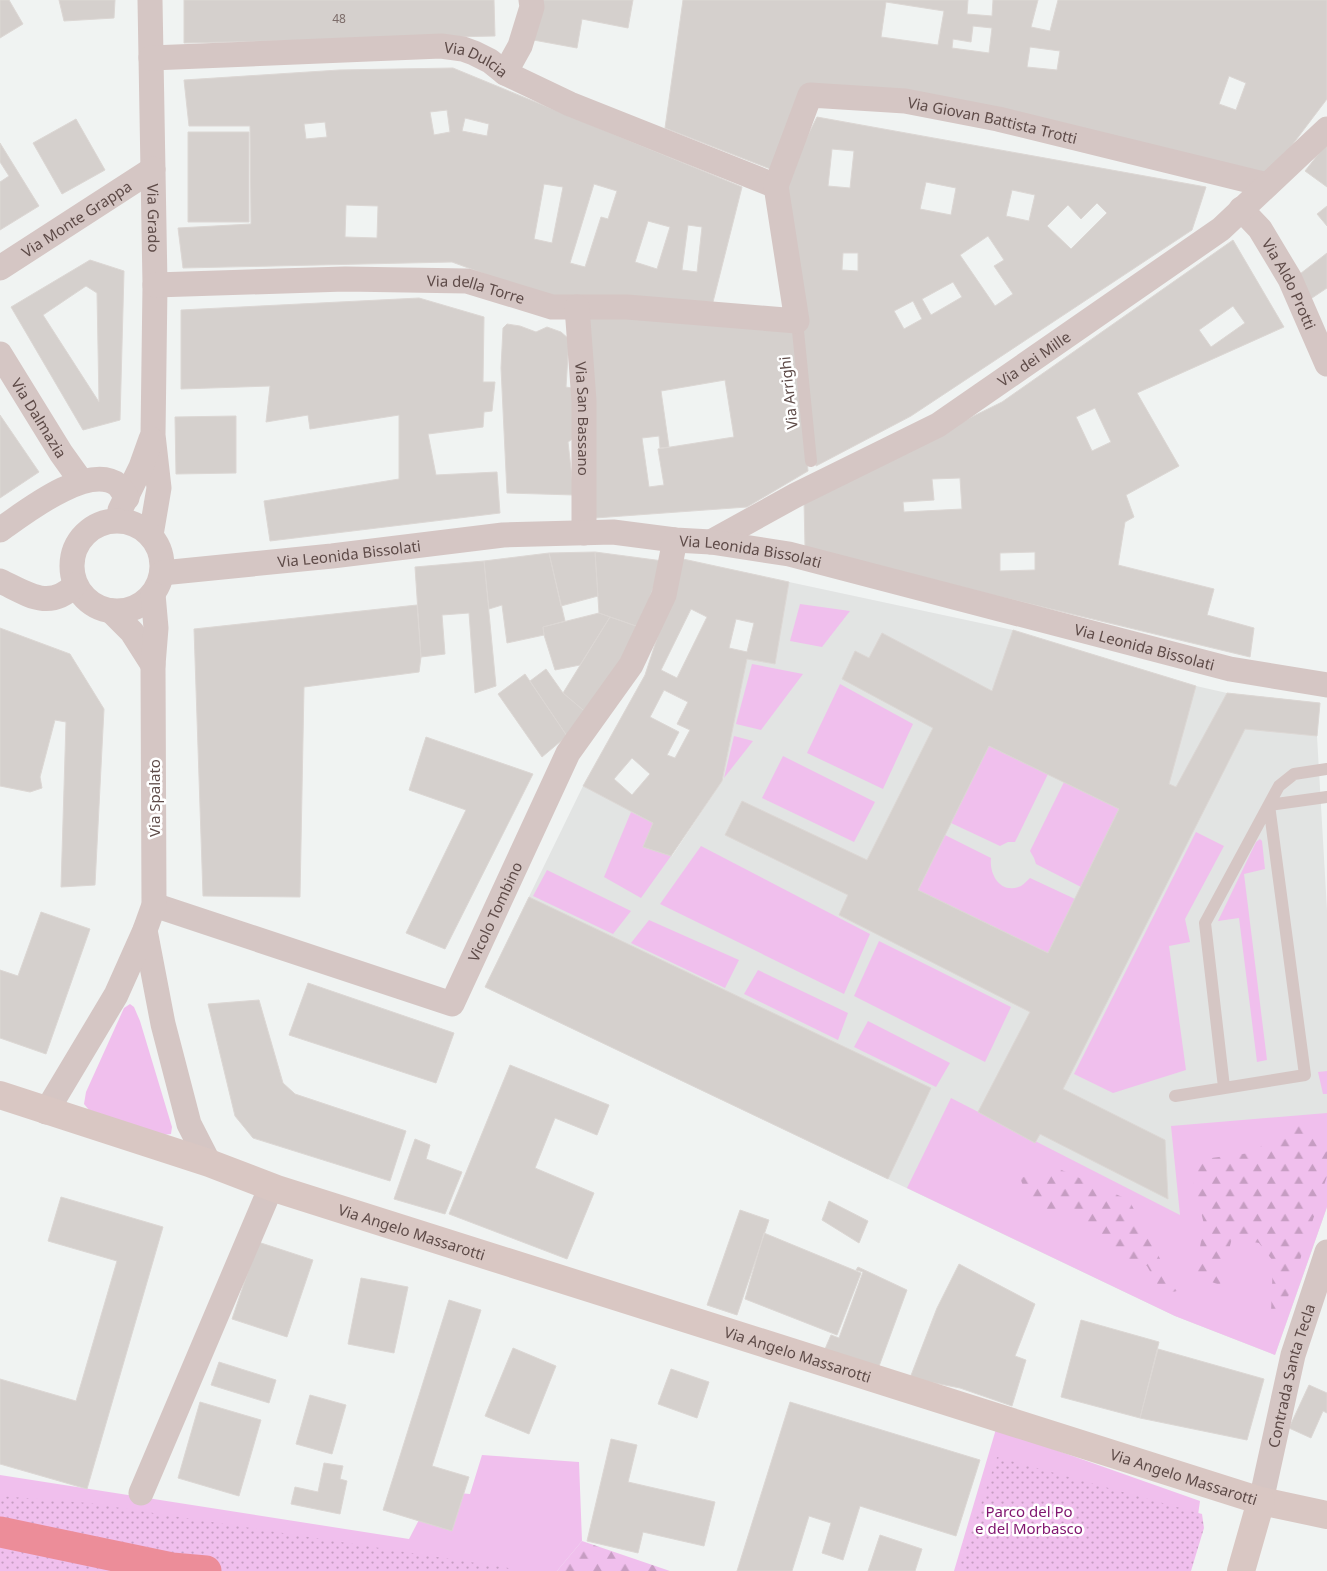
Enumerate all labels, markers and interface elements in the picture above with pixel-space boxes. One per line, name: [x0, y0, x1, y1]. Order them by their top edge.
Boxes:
house number: 48: [332, 10, 346, 27]
street label: Via Dulcia: [443, 37, 512, 82]
street label: Via Giovan Battista Trotti: [906, 92, 1079, 148]
street label: Via Monte Grappa: [18, 176, 135, 261]
street label: Via Grado: [143, 183, 164, 253]
street label: Via Aldo Protti: [1258, 235, 1321, 332]
street label: Via della Torre: [427, 270, 527, 308]
street label: Via dei Mille: [993, 326, 1074, 391]
street label: Via Arrighi: [774, 355, 802, 431]
street label: Via San Bassano: [571, 361, 594, 476]
street label: Via Dalmazia: [7, 374, 72, 462]
street label: Via Leonida Bissolati: [679, 530, 824, 572]
street label: Via Leonida Bissolati: [276, 535, 422, 571]
street label: Via Leonida Bissolati: [1072, 619, 1217, 675]
street label: Via Spalato: [144, 759, 164, 837]
street label: Vicolo Tombino: [463, 858, 526, 965]
street label: Via Angelo Massarotti: [336, 1199, 488, 1264]
street label: Contrada Santa Tecla: [1263, 1301, 1319, 1449]
street label: Via Angelo Massarotti: [722, 1321, 874, 1387]
street label: Via Angelo Massarotti: [1108, 1444, 1260, 1509]
park label: Parco del Po e del Morbasco: [975, 1501, 1083, 1538]

